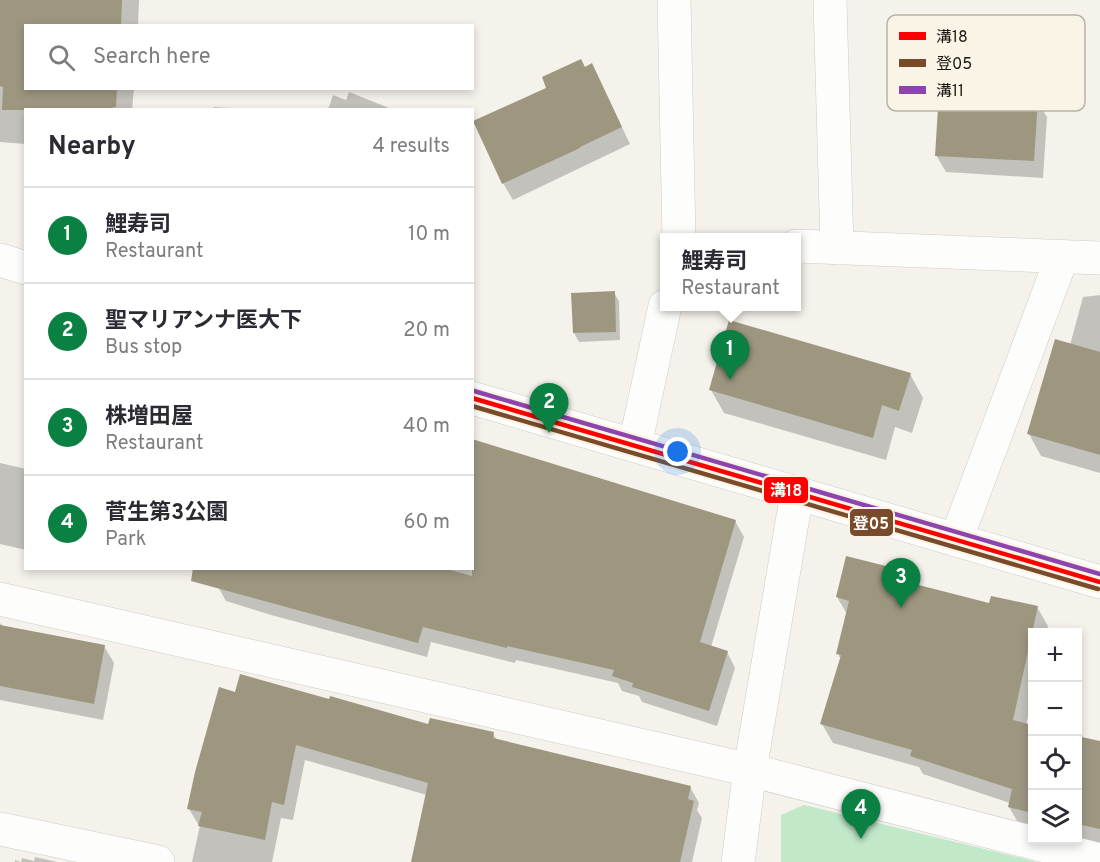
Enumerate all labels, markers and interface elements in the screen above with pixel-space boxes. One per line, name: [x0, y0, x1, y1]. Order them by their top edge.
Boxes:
legend: [887, 15, 1085, 111]
search box: [24, 24, 474, 90]
text: 溝18: [936, 28, 968, 48]
icon: search: [45, 41, 78, 74]
text: Search here: [93, 44, 211, 71]
text: 登05: [936, 55, 972, 75]
text: 溝11: [936, 82, 964, 102]
text: Nearby: [48, 131, 136, 164]
text: 4 results: [373, 134, 450, 160]
text: 鯉寿司: [105, 212, 171, 239]
text: 1: [64, 222, 72, 248]
text: 10 m: [408, 222, 450, 248]
popup: [660, 233, 801, 311]
text: Restaurant: [105, 239, 204, 265]
text: 鯉寿司: [681, 249, 747, 276]
text: Restaurant: [681, 276, 780, 302]
text: 聖マリアンナ医大下: [105, 308, 302, 335]
text: 2: [61, 318, 74, 344]
text: 20 m: [403, 318, 450, 344]
pin: 1: [710, 330, 750, 380]
text: Bus stop: [105, 335, 182, 361]
pin: 2: [530, 384, 568, 433]
text: 株増田屋: [105, 404, 193, 431]
text: 3: [62, 414, 74, 440]
text: 40 m: [403, 414, 450, 440]
text: Restaurant: [105, 431, 204, 457]
your location: [663, 437, 692, 466]
line badge: 溝18: [763, 476, 809, 504]
text: 溝18: [770, 482, 802, 502]
text: 菅生第3公園: [105, 500, 228, 527]
line badge: 登05: [849, 508, 894, 537]
text: 4: [61, 510, 74, 536]
text: 60 m: [404, 510, 450, 536]
text: 登05: [853, 515, 889, 535]
text: Park: [105, 527, 146, 553]
pin: 3: [882, 558, 920, 608]
map controls: [1028, 628, 1082, 844]
button: +: [1028, 628, 1082, 682]
button: −: [1028, 682, 1082, 736]
button: locate: [1028, 736, 1082, 790]
pin: 4: [842, 790, 880, 839]
button: layers: [1028, 790, 1082, 844]

